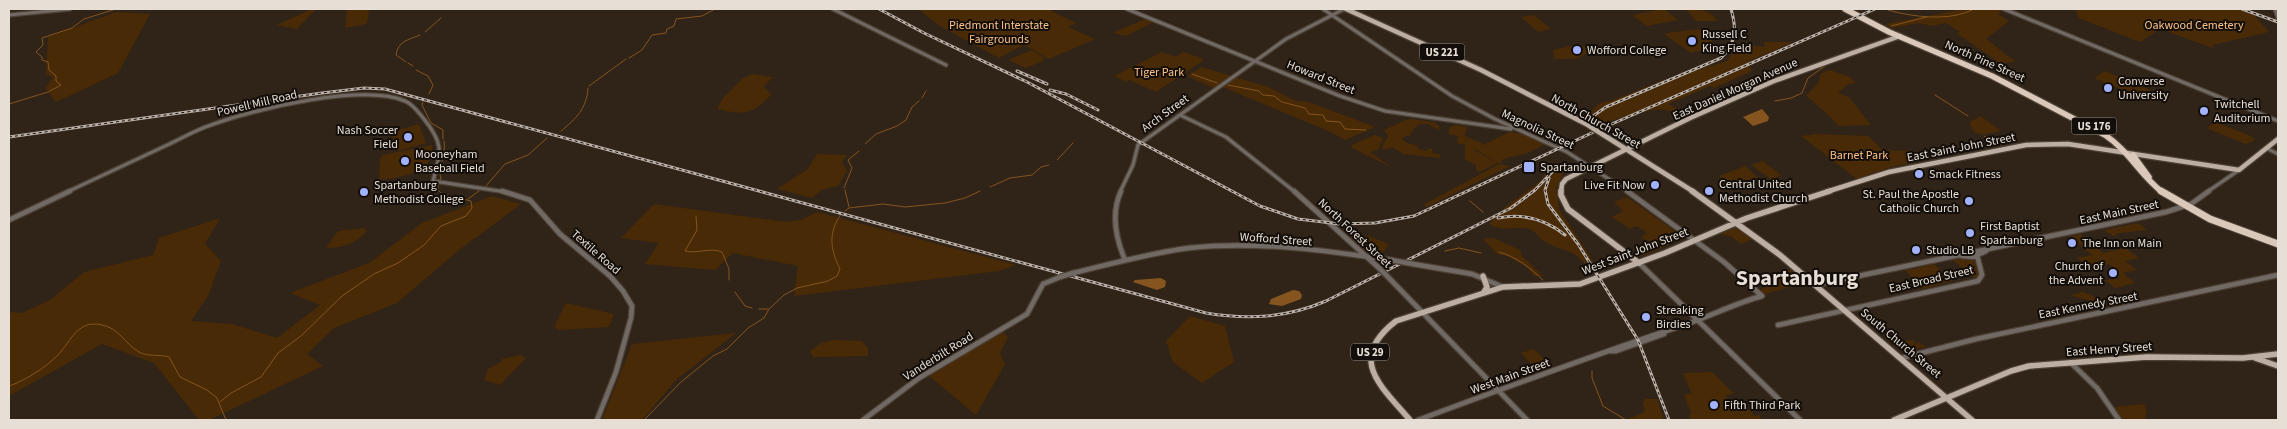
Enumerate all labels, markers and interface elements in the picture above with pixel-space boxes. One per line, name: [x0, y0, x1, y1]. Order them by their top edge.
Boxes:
park label: Piedmont Interstate Fairgrounds: [949, 17, 1049, 48]
park label: Oakwood Cemetery: [2144, 17, 2244, 34]
place label: Russell C King Field: [1702, 26, 1751, 57]
marker: Russell C King Field: [1686, 35, 1698, 47]
street label: North Pine Street: [1942, 36, 2028, 87]
place label: Wofford College: [1587, 42, 1667, 59]
road number: US 221: [1420, 44, 1464, 61]
marker: Wofford College: [1571, 44, 1583, 56]
street label: East Daniel Morgan Avenue: [1670, 54, 1800, 125]
street label: Howard Street: [1284, 56, 1357, 99]
park label: Tiger Park: [1134, 64, 1184, 81]
place label: Converse University: [2118, 73, 2169, 104]
marker: Converse University: [2102, 82, 2114, 94]
street label: Powell Mill Road: [215, 86, 299, 121]
street label: Arch Street: [1138, 90, 1193, 136]
street label: North Church Street: [1548, 90, 1644, 153]
place label: Twitchell Auditorium: [2214, 96, 2271, 127]
street label: Magnolia Street: [1499, 105, 1577, 154]
marker: Twitchell Auditorium: [2198, 105, 2210, 117]
road number: US 176: [2072, 118, 2116, 134]
place label: Nash Soccer Field: [337, 122, 399, 153]
street label: East Saint John Street: [1906, 129, 2017, 166]
marker: Nash Soccer Field: [402, 131, 414, 143]
place label: Mooneyham Baseball Field: [415, 146, 485, 177]
park label: Barnet Park: [1830, 147, 1888, 164]
marker: Mooneyham Baseball Field: [399, 155, 411, 167]
place label: Spartanburg: [1540, 159, 1603, 176]
marker: Spartanburg: [1522, 160, 1536, 174]
place label: Smack Fitness: [1929, 166, 2001, 183]
marker: Smack Fitness: [1913, 168, 1925, 180]
place label: Central United Methodist Church: [1719, 176, 1807, 207]
place label: Spartanburg Methodist College: [374, 177, 464, 208]
place label: Live Fit Now: [1584, 177, 1645, 194]
marker: Live Fit Now: [1649, 179, 1661, 191]
marker: Central United Methodist Church: [1703, 185, 1715, 197]
marker: Spartanburg Methodist College: [358, 186, 370, 198]
place label: St. Paul the Apostle Catholic Church: [1863, 186, 1959, 217]
street label: North Forest Street: [1314, 195, 1395, 272]
marker: St. Paul the Apostle Catholic Church: [1963, 195, 1975, 207]
street label: East Main Street: [2078, 196, 2160, 229]
place label: First Baptist Spartanburg: [1980, 218, 2043, 249]
street label: West Saint John Street: [1579, 223, 1691, 280]
street label: Textile Road: [567, 226, 624, 279]
marker: First Baptist Spartanburg: [1964, 227, 1976, 239]
street label: Wofford Street: [1239, 228, 1313, 251]
place label: The Inn on Main: [2082, 235, 2162, 252]
marker: The Inn on Main: [2066, 237, 2078, 249]
place label: Studio LB: [1926, 242, 1974, 259]
marker: Studio LB: [1910, 244, 1922, 256]
place label: Church of the Advent: [2049, 258, 2103, 289]
district label: Spartanburg: [1736, 262, 1858, 294]
street label: East Broad Street: [1887, 262, 1975, 297]
marker: Church of the Advent: [2107, 267, 2119, 279]
street label: East Kennedy Street: [2037, 288, 2139, 323]
place label: Streaking Birdies: [1656, 302, 1704, 333]
street label: South Church Street: [1857, 304, 1945, 382]
marker: Streaking Birdies: [1640, 311, 1652, 323]
street label: Vanderbilt Road: [900, 328, 977, 385]
street label: East Henry Street: [2065, 338, 2153, 361]
road number: US 29: [1351, 344, 1389, 361]
street label: West Main Street: [1468, 354, 1552, 399]
place label: Fifth Third Park: [1724, 397, 1800, 414]
marker: Fifth Third Park: [1708, 399, 1720, 411]

